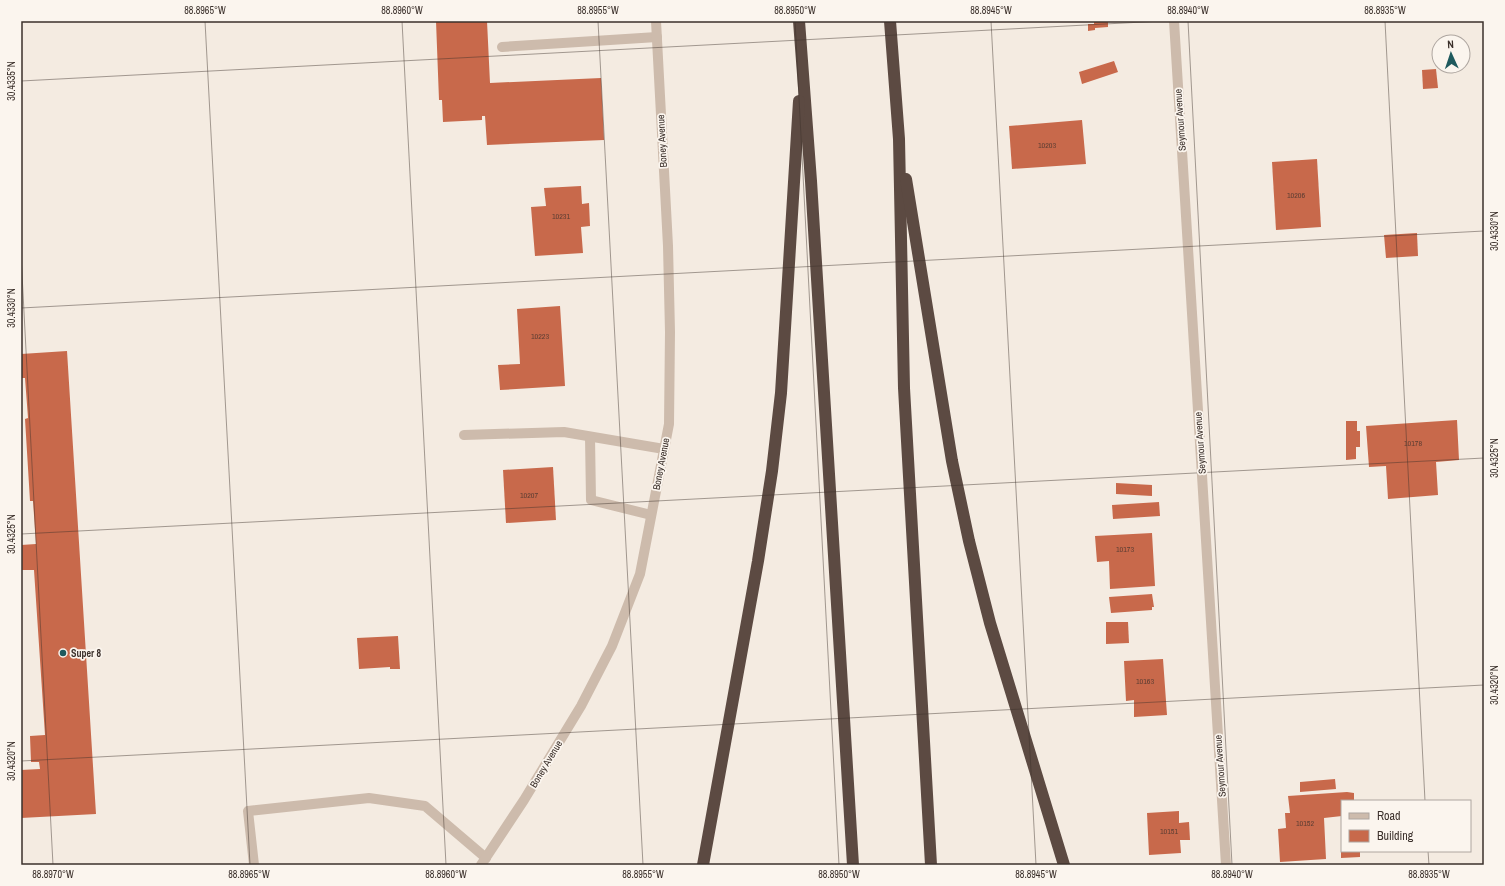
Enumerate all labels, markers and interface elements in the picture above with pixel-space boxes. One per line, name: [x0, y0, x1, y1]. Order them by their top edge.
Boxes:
text: 88.8965°W: [184, 4, 226, 17]
text: 88.8960°W: [381, 4, 423, 17]
text: 88.8955°W: [577, 4, 619, 17]
text: 88.8950°W: [774, 4, 816, 17]
text: 88.8945°W: [970, 4, 1012, 17]
text: 88.8940°W: [1167, 4, 1209, 17]
text: 88.8935°W: [1364, 4, 1406, 17]
north arrow: [1431, 34, 1471, 74]
text: N: [1447, 37, 1454, 51]
text: 30.4335°N: [5, 61, 18, 101]
street label: Seymour Avenue: [1171, 88, 1189, 152]
street label: Boney Avenue: [654, 114, 670, 168]
house number: 10203: [1038, 140, 1056, 150]
house number: 10206: [1287, 190, 1305, 200]
house number: 10231: [552, 211, 570, 221]
text: 30.4330°N: [1488, 211, 1501, 251]
text: 30.4330°N: [5, 288, 18, 328]
house number: 10223: [531, 331, 549, 341]
street label: Seymour Avenue: [1191, 411, 1209, 475]
street label: Boney Avenue: [650, 436, 672, 491]
house number: 10178: [1404, 438, 1422, 448]
text: 30.4325°N: [1488, 438, 1501, 478]
house number: 10207: [520, 490, 538, 500]
text: 30.4325°N: [5, 514, 18, 554]
house number: 10173: [1116, 544, 1134, 554]
place label: Super 8: [71, 647, 102, 660]
marker: Super 8: [58, 648, 68, 658]
text: 30.4320°N: [1488, 665, 1501, 705]
house number: 10163: [1136, 676, 1154, 686]
street label: Seymour Avenue: [1211, 734, 1229, 798]
street label: Boney Avenue: [527, 738, 565, 790]
text: 30.4320°N: [5, 741, 18, 781]
legend: [1341, 800, 1471, 852]
text: Road: [1377, 808, 1401, 824]
house number: 10152: [1296, 818, 1314, 828]
house number: 10151: [1160, 826, 1178, 836]
text: Building: [1377, 828, 1414, 844]
text: 88.8970°W: [32, 868, 74, 881]
text: 88.8965°W: [228, 868, 270, 881]
text: 88.8960°W: [425, 868, 467, 881]
text: 88.8955°W: [622, 868, 664, 881]
text: 88.8950°W: [818, 868, 860, 881]
text: 88.8945°W: [1015, 868, 1057, 881]
text: 88.8940°W: [1211, 868, 1253, 881]
text: 88.8935°W: [1408, 868, 1450, 881]

